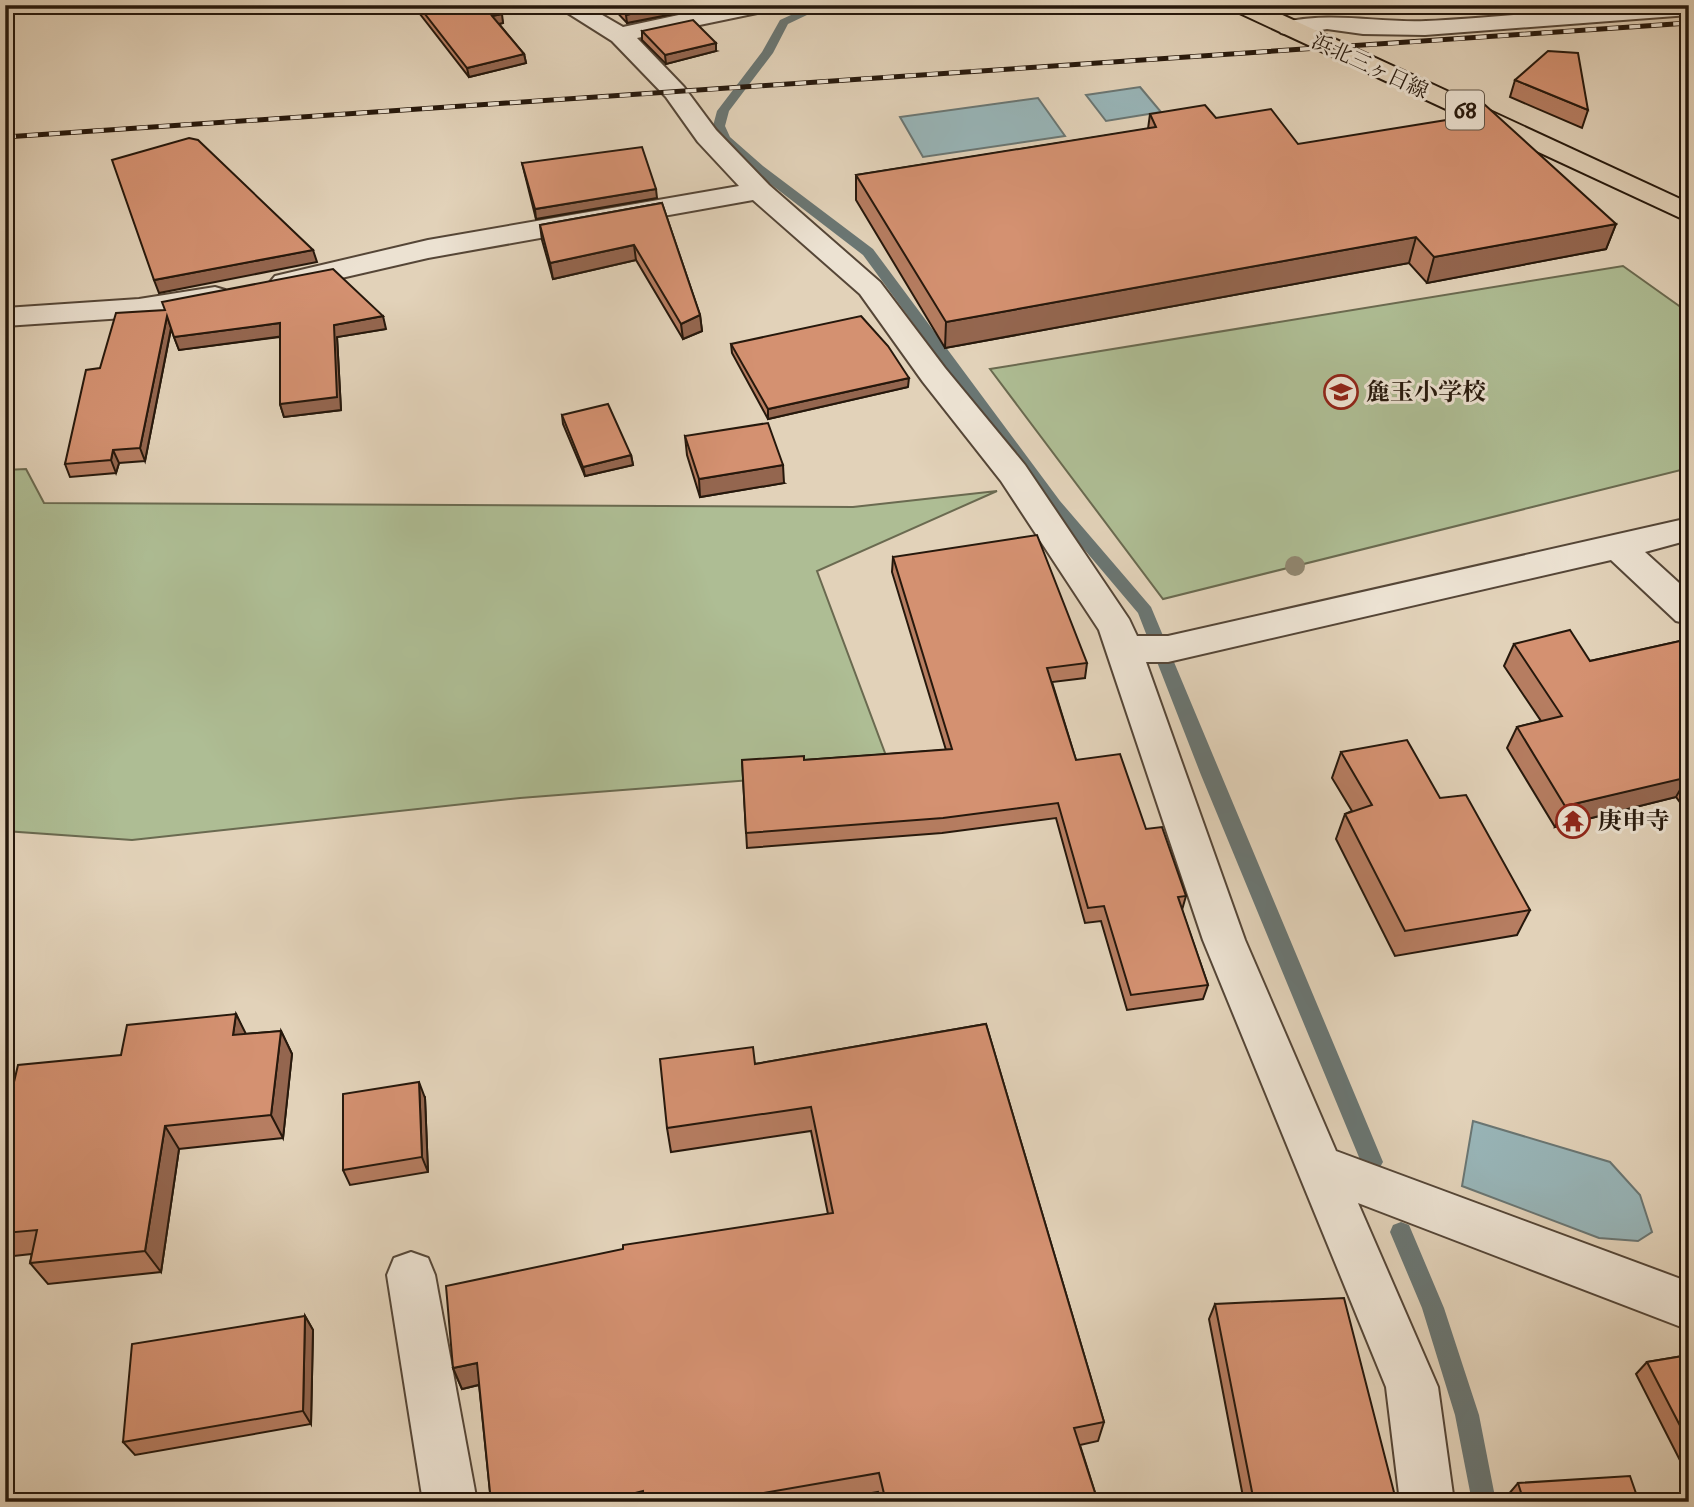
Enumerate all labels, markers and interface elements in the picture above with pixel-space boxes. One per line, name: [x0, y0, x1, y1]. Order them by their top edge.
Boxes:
street label: 浜北三ヶ日線: [1307, 28, 1432, 105]
road number: 68: [1446, 90, 1484, 130]
school or university icon: 麁玉小学校: [1322, 373, 1360, 411]
place label: 麁玉小学校: [1366, 378, 1486, 408]
temple icon: 庚申寺: [1554, 802, 1592, 840]
place label: 庚申寺: [1598, 807, 1670, 837]

